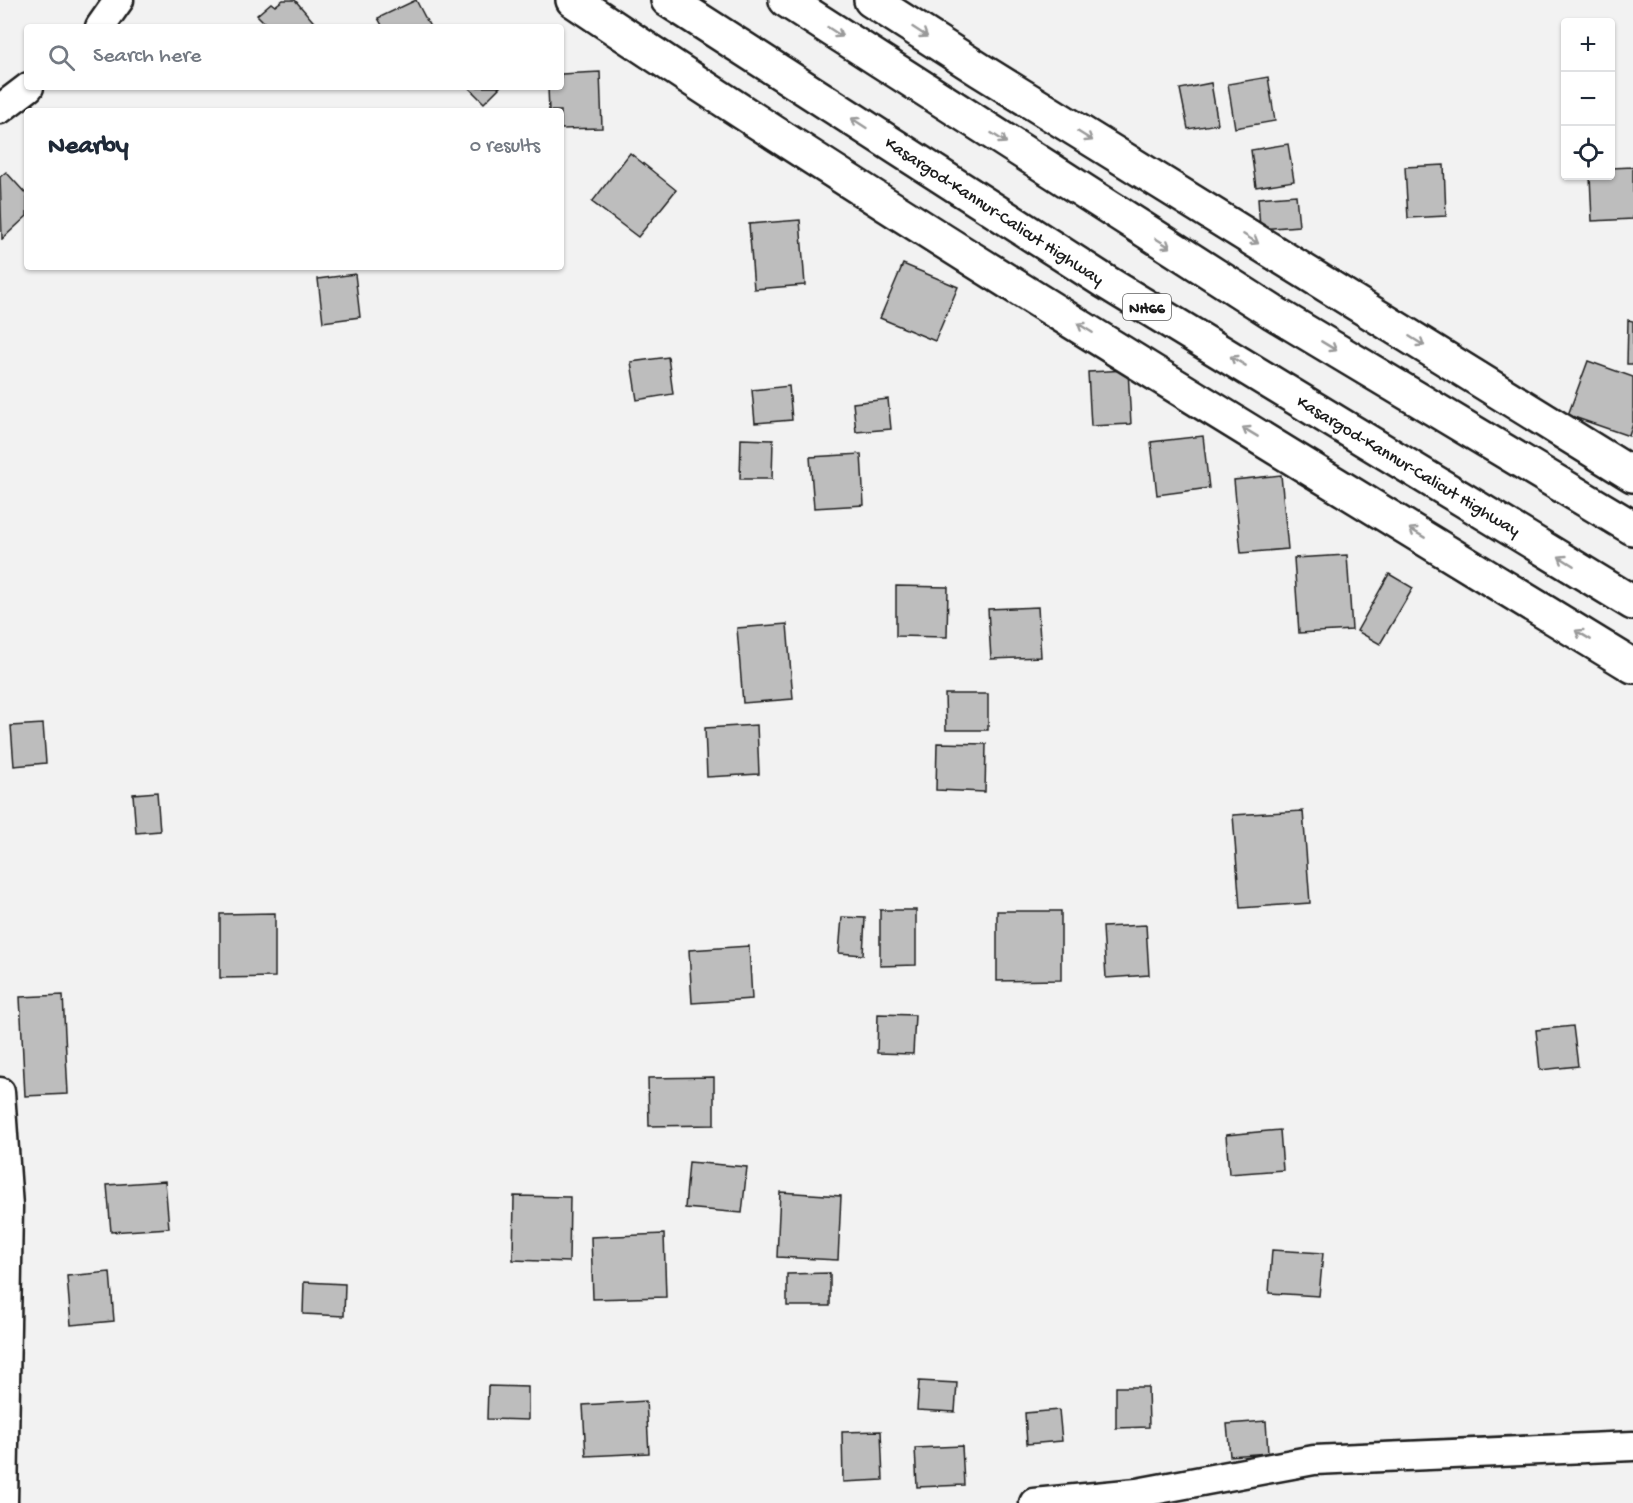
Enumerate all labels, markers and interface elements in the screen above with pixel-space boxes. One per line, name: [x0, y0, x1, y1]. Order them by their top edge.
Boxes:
map controls: [1561, 18, 1615, 180]
button: +: [1561, 18, 1615, 72]
search box: [24, 24, 564, 90]
one-way arrow: [826, 26, 843, 38]
one-way arrow: [912, 26, 928, 38]
icon: search: [45, 41, 78, 74]
text: Search here: [93, 44, 201, 70]
button: −: [1561, 72, 1615, 126]
one-way arrow: [852, 117, 868, 129]
button: locate: [1561, 126, 1615, 180]
one-way arrow: [1076, 130, 1093, 142]
text: Nearby: [48, 132, 129, 163]
one-way arrow: [990, 132, 1007, 145]
street label: Kasargod-Kannur-Calicut Highway: [880, 133, 1107, 291]
text: 0 results: [470, 136, 540, 159]
one-way arrow: [1242, 233, 1259, 245]
one-way arrow: [1154, 238, 1171, 250]
road number: NH66: [1123, 294, 1171, 320]
one-way arrow: [1077, 322, 1094, 334]
one-way arrow: [1408, 336, 1425, 348]
one-way arrow: [1320, 340, 1337, 352]
one-way arrow: [1230, 355, 1247, 367]
street label: Kasargod-Kannur-Calicut Highway: [1292, 392, 1523, 542]
one-way arrow: [1242, 425, 1259, 437]
one-way arrow: [1409, 527, 1426, 539]
one-way arrow: [1558, 555, 1575, 567]
one-way arrow: [1575, 629, 1592, 641]

